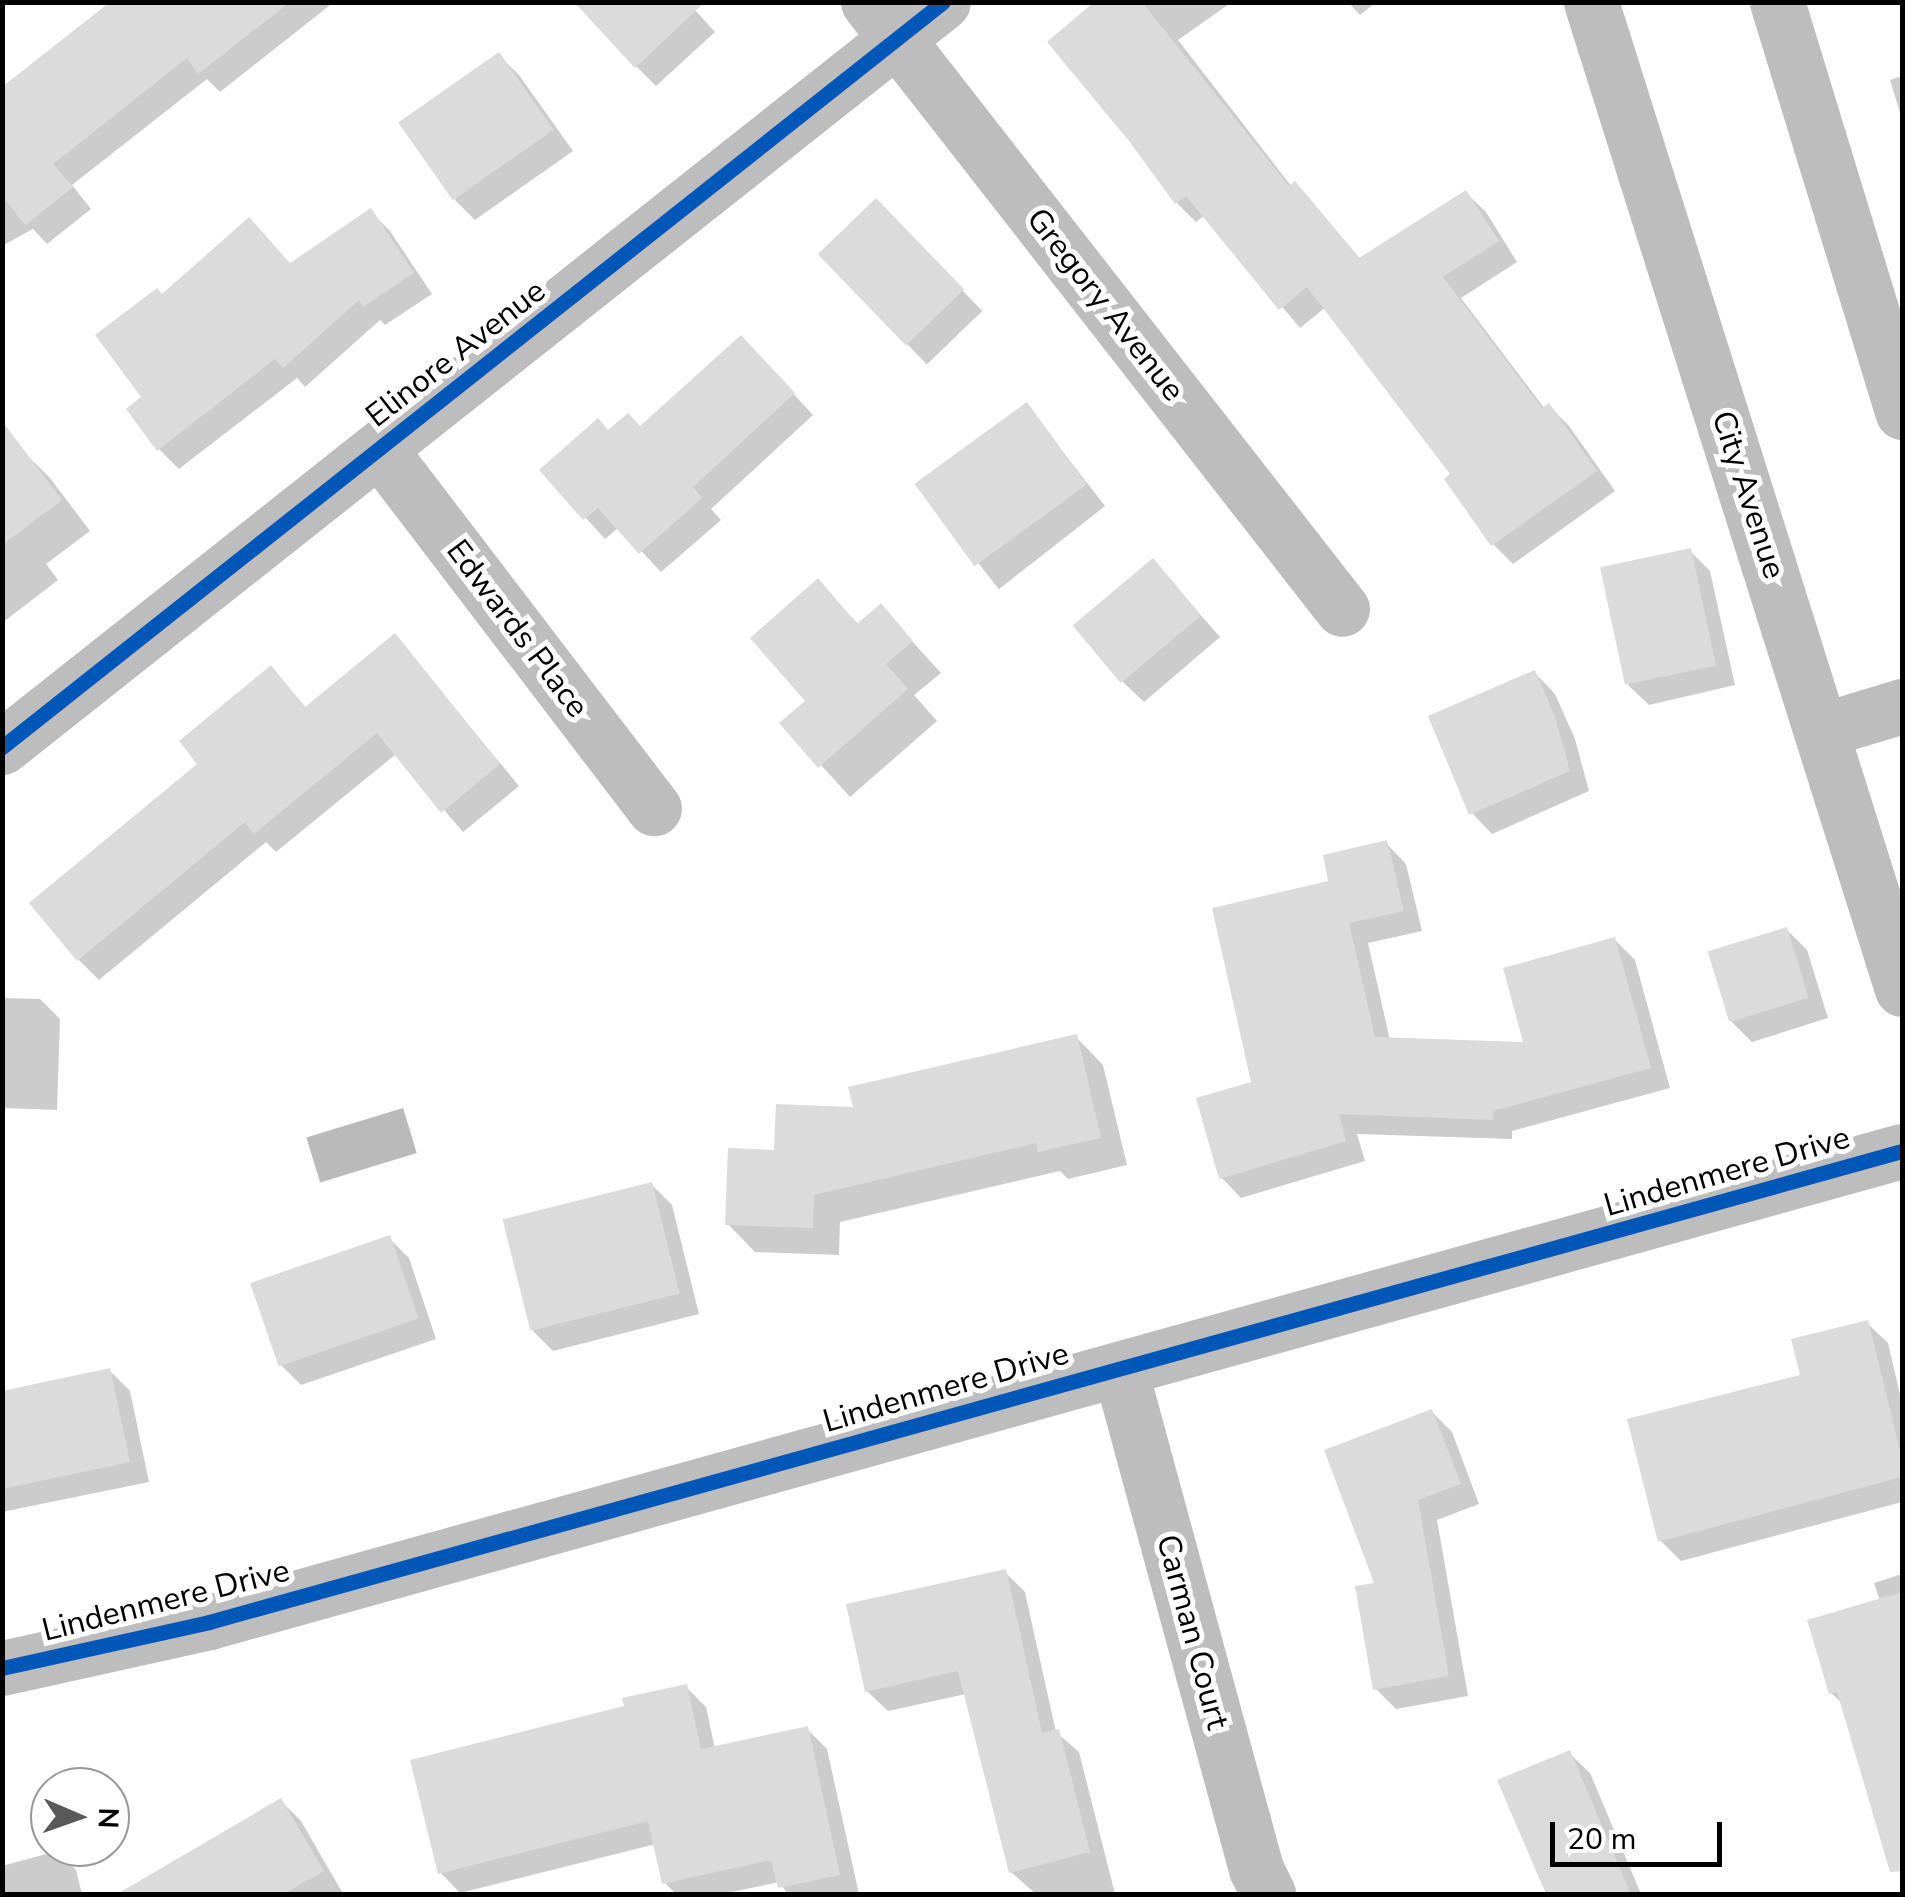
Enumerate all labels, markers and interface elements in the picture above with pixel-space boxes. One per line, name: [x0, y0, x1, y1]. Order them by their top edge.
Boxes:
street label: Gregory Avenue: [1018, 201, 1192, 409]
street label: Elinore Avenue: [359, 272, 553, 436]
street label: City Avenue: [1703, 406, 1793, 584]
street label: Edwards Place: [438, 533, 596, 725]
street label: Lindenmere Drive: [1600, 1119, 1854, 1225]
street label: Lindenmere Drive: [819, 1335, 1073, 1441]
street label: Carman Court: [1148, 1531, 1236, 1733]
street label: Lindenmere Drive: [38, 1552, 294, 1650]
north arrow: [30, 1767, 130, 1867]
scale bar: [1555, 1802, 1728, 1864]
text: N: [89, 1807, 127, 1829]
text: 20 m: [1567, 1819, 1636, 1860]

